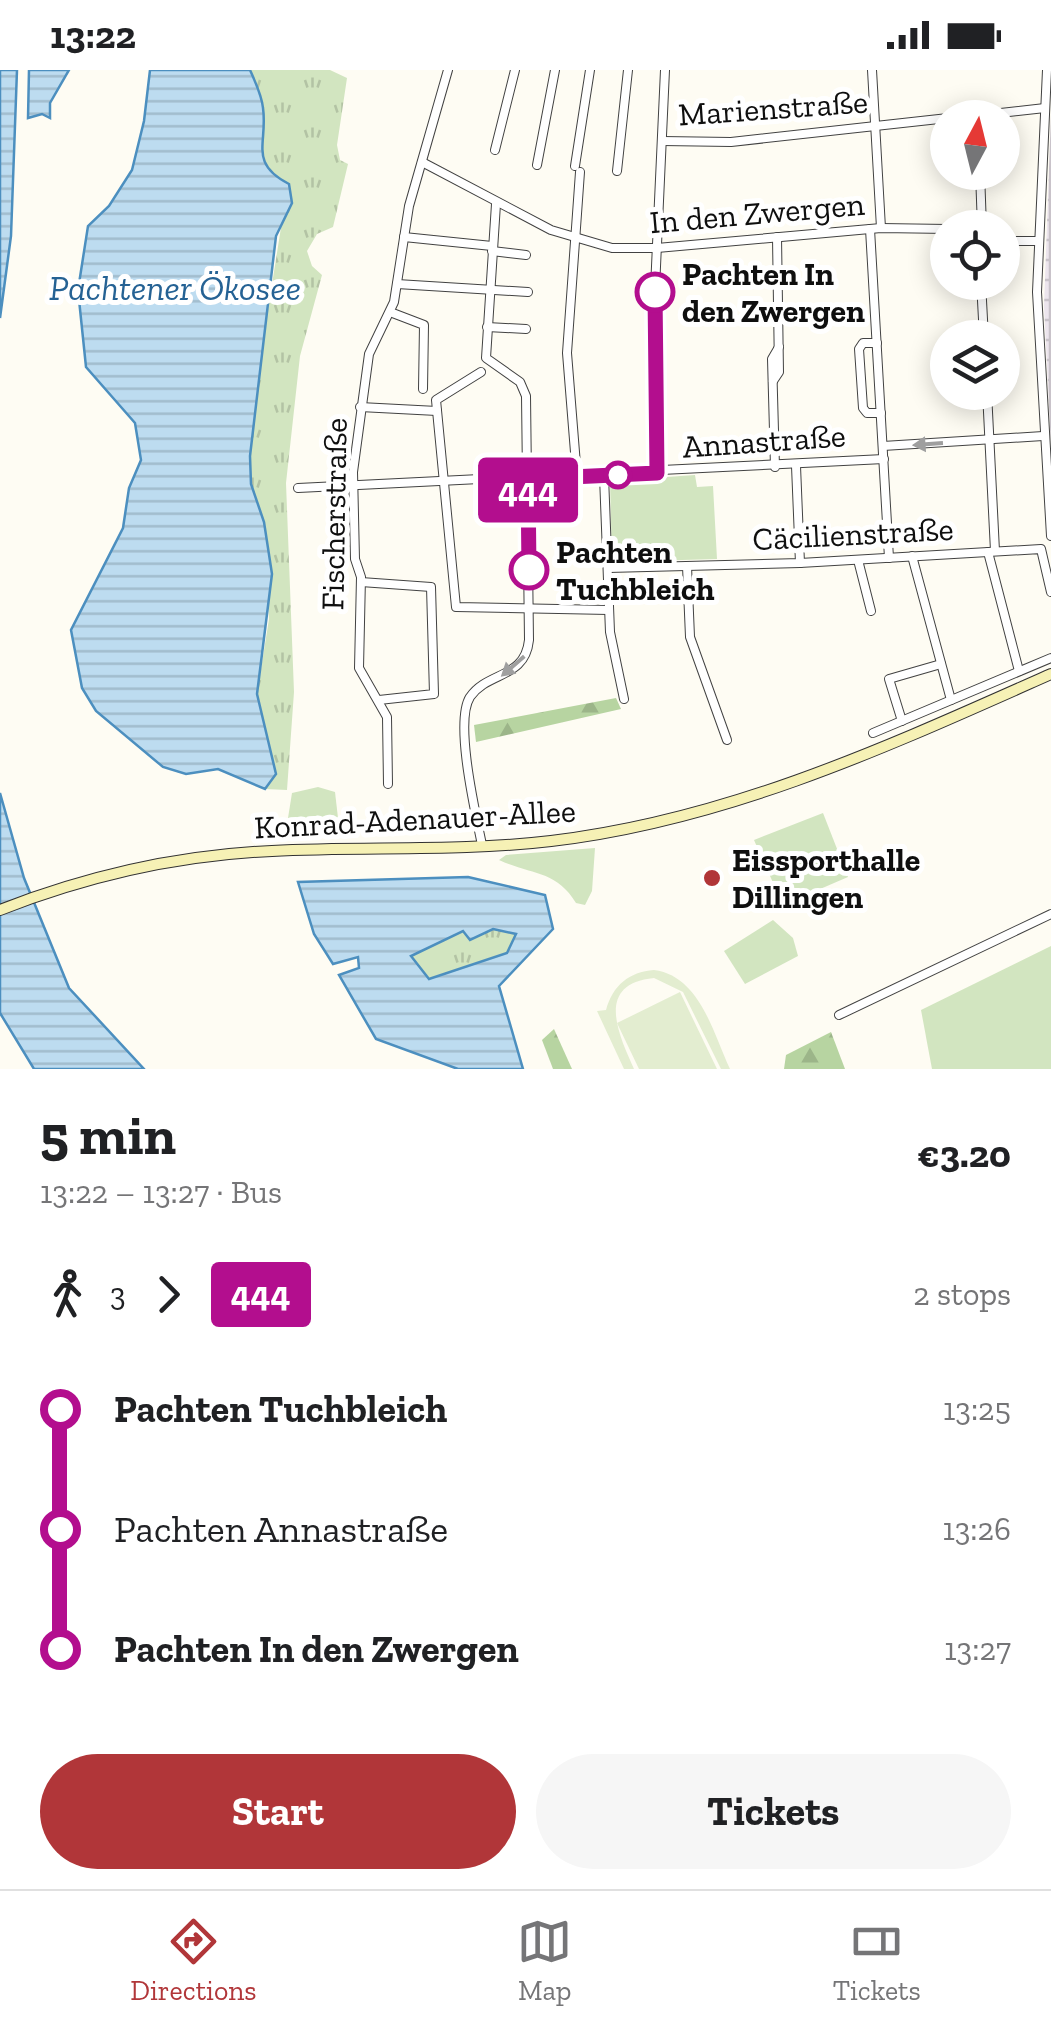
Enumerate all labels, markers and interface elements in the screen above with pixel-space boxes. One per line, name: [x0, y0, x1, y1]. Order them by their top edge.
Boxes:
text: 13:22: [50, 12, 136, 58]
street label: Marienstraße: [677, 82, 869, 134]
north arrow: [930, 100, 1020, 190]
map controls: [930, 100, 1020, 410]
street label: In den Zwergen: [648, 185, 867, 241]
button: locate: [930, 210, 1020, 300]
place label: Pachten In den Zwergen: [682, 255, 865, 330]
water label: Pachtener Ökosee: [49, 267, 301, 309]
marker: Pachten In den Zwergen: [636, 273, 674, 311]
button: layers: [930, 320, 1020, 410]
street label: Annastraße: [681, 416, 847, 466]
street label: Fischerstraße: [313, 417, 355, 611]
one-way arrow: [912, 436, 943, 452]
line badge: 444: [470, 458, 586, 522]
unlabelled marker: [605, 462, 631, 488]
text: 444: [498, 469, 558, 511]
street label: Cäcilienstraße: [751, 510, 955, 558]
place label: Pachten Tuchbleich: [556, 533, 715, 608]
marker: Pachten Tuchbleich: [510, 551, 548, 589]
one-way arrow: [501, 655, 526, 677]
street label: Konrad-Adenauer-Allee: [253, 792, 577, 846]
place label: Eissporthalle Dillingen: [732, 841, 920, 916]
marker: Eissporthalle Dillingen: [701, 867, 723, 889]
text: 5 min: [40, 1102, 176, 1168]
text: €3.20: [917, 1131, 1011, 1177]
text: 13:22 – 13:27 · Bus: [40, 1173, 282, 1211]
icon: walk: [40, 1267, 95, 1322]
icon: forward: [141, 1267, 196, 1322]
text: 444: [231, 1273, 291, 1315]
text: 3: [110, 1275, 126, 1313]
text: 2 stops: [913, 1275, 1011, 1313]
text: Pachten Tuchbleich: [114, 1386, 447, 1432]
text: 13:25: [943, 1390, 1011, 1428]
text: Pachten Annastraße: [114, 1506, 448, 1552]
text: 13:26: [942, 1510, 1011, 1548]
text: Pachten In den Zwergen: [114, 1626, 519, 1672]
text: 13:27: [944, 1630, 1011, 1668]
button: Start: [40, 1754, 516, 1869]
button: Tickets: [536, 1754, 1011, 1869]
tab: Directions: [130, 1914, 257, 2007]
tab: Map: [517, 1914, 572, 2007]
tab: Tickets: [833, 1914, 921, 2007]

